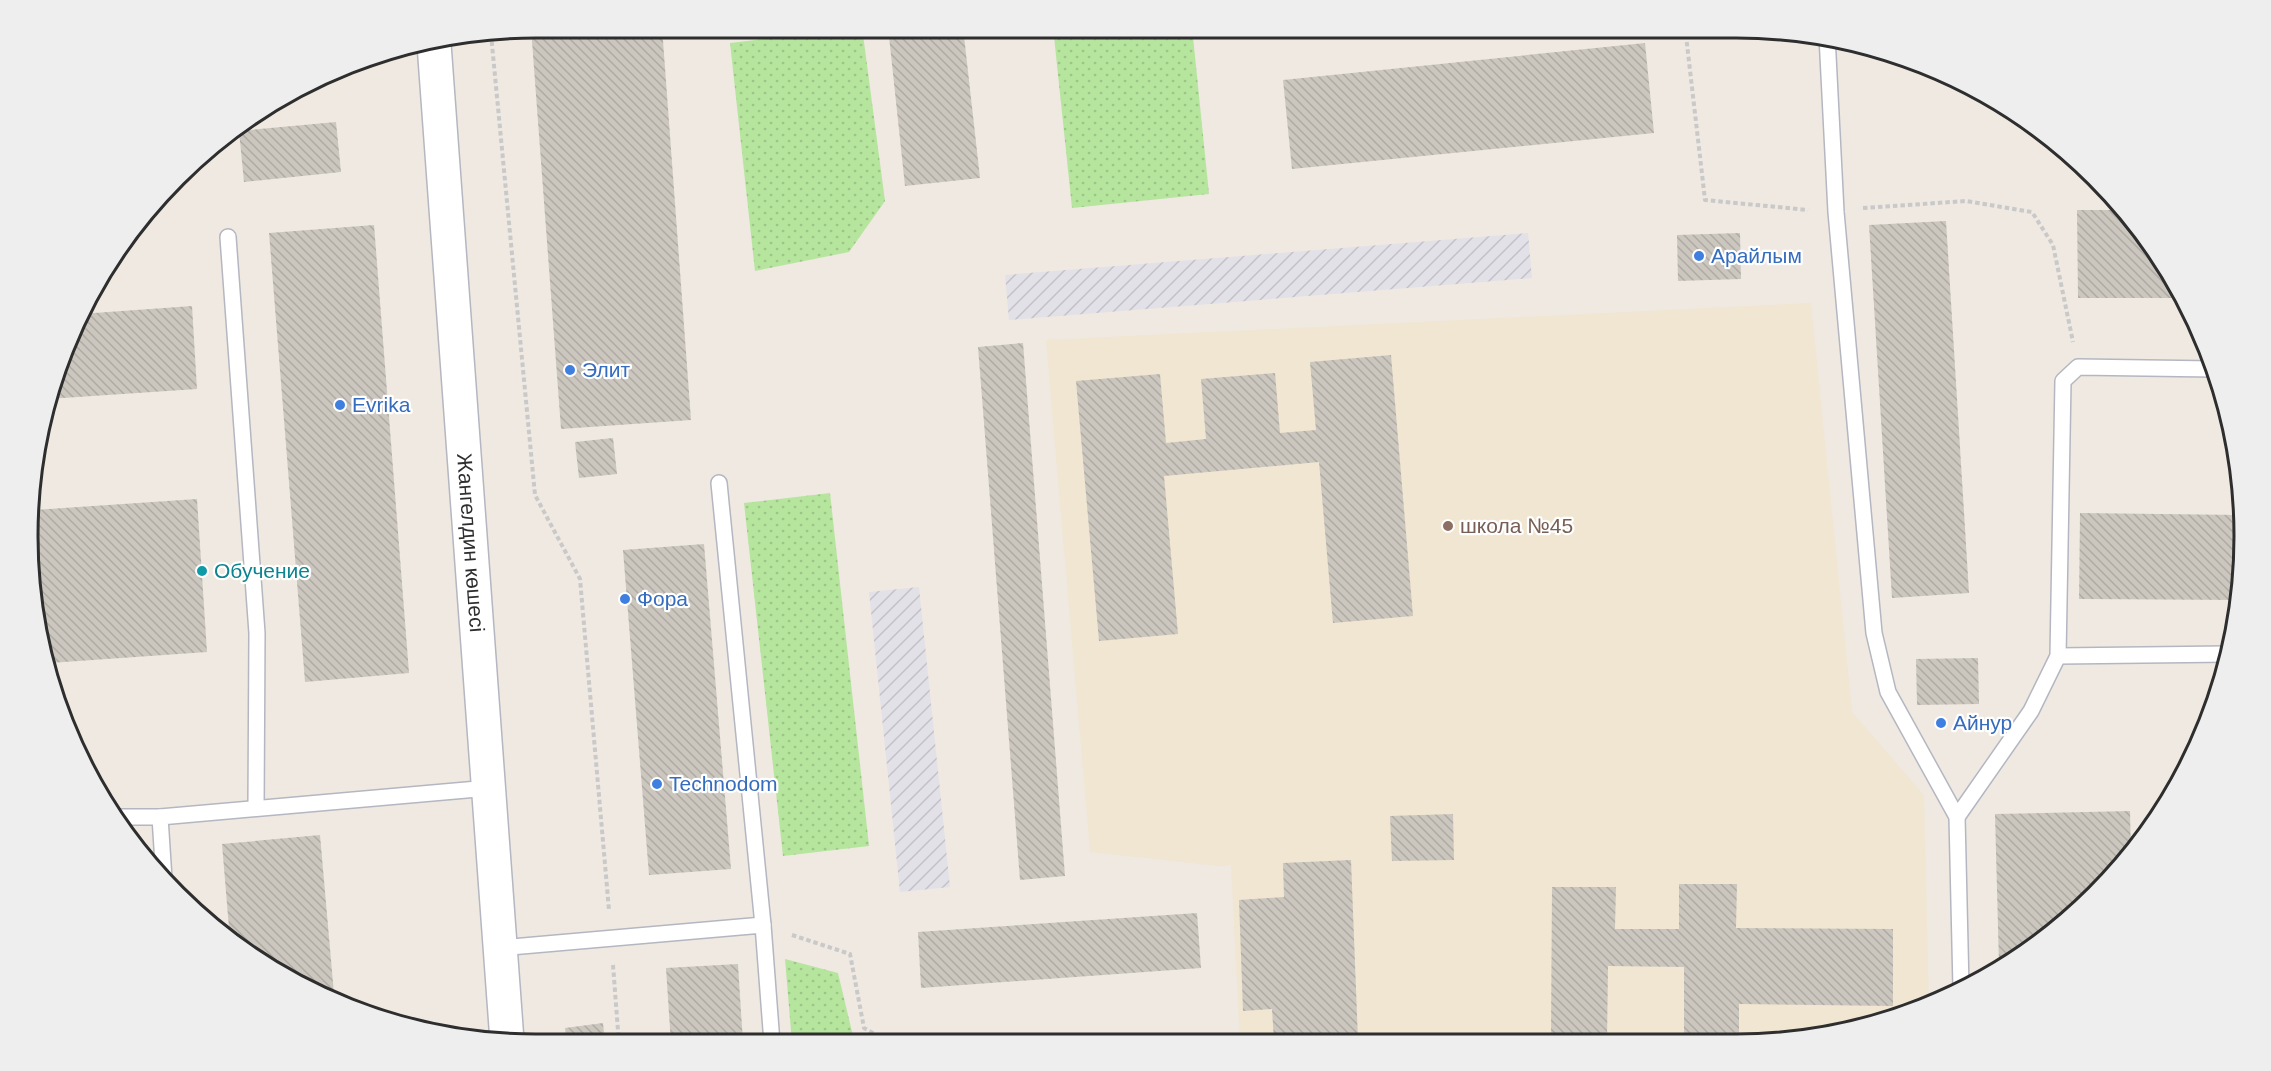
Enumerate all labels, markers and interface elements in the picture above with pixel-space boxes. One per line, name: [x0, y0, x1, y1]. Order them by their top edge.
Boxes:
place label: Арайлым: [1711, 244, 1802, 267]
marker: Арайлым: [1692, 249, 1706, 263]
place label: Элит: [582, 358, 630, 381]
marker: Элит: [563, 363, 577, 377]
place label: Evrika: [352, 393, 411, 416]
marker: Evrika: [333, 398, 347, 412]
street label: Жангелдин көшесі: [453, 452, 489, 633]
place label: школа №45: [1460, 514, 1573, 537]
marker: школа №45: [1441, 519, 1455, 533]
place label: Обучение: [214, 559, 310, 582]
marker: Обучение: [195, 564, 209, 578]
place label: Фора: [637, 587, 688, 610]
marker: Фора: [618, 592, 632, 606]
place label: Айнур: [1953, 711, 2012, 734]
marker: Айнур: [1934, 716, 1948, 730]
place label: Technodom: [669, 772, 778, 795]
marker: Technodom: [650, 777, 664, 791]

